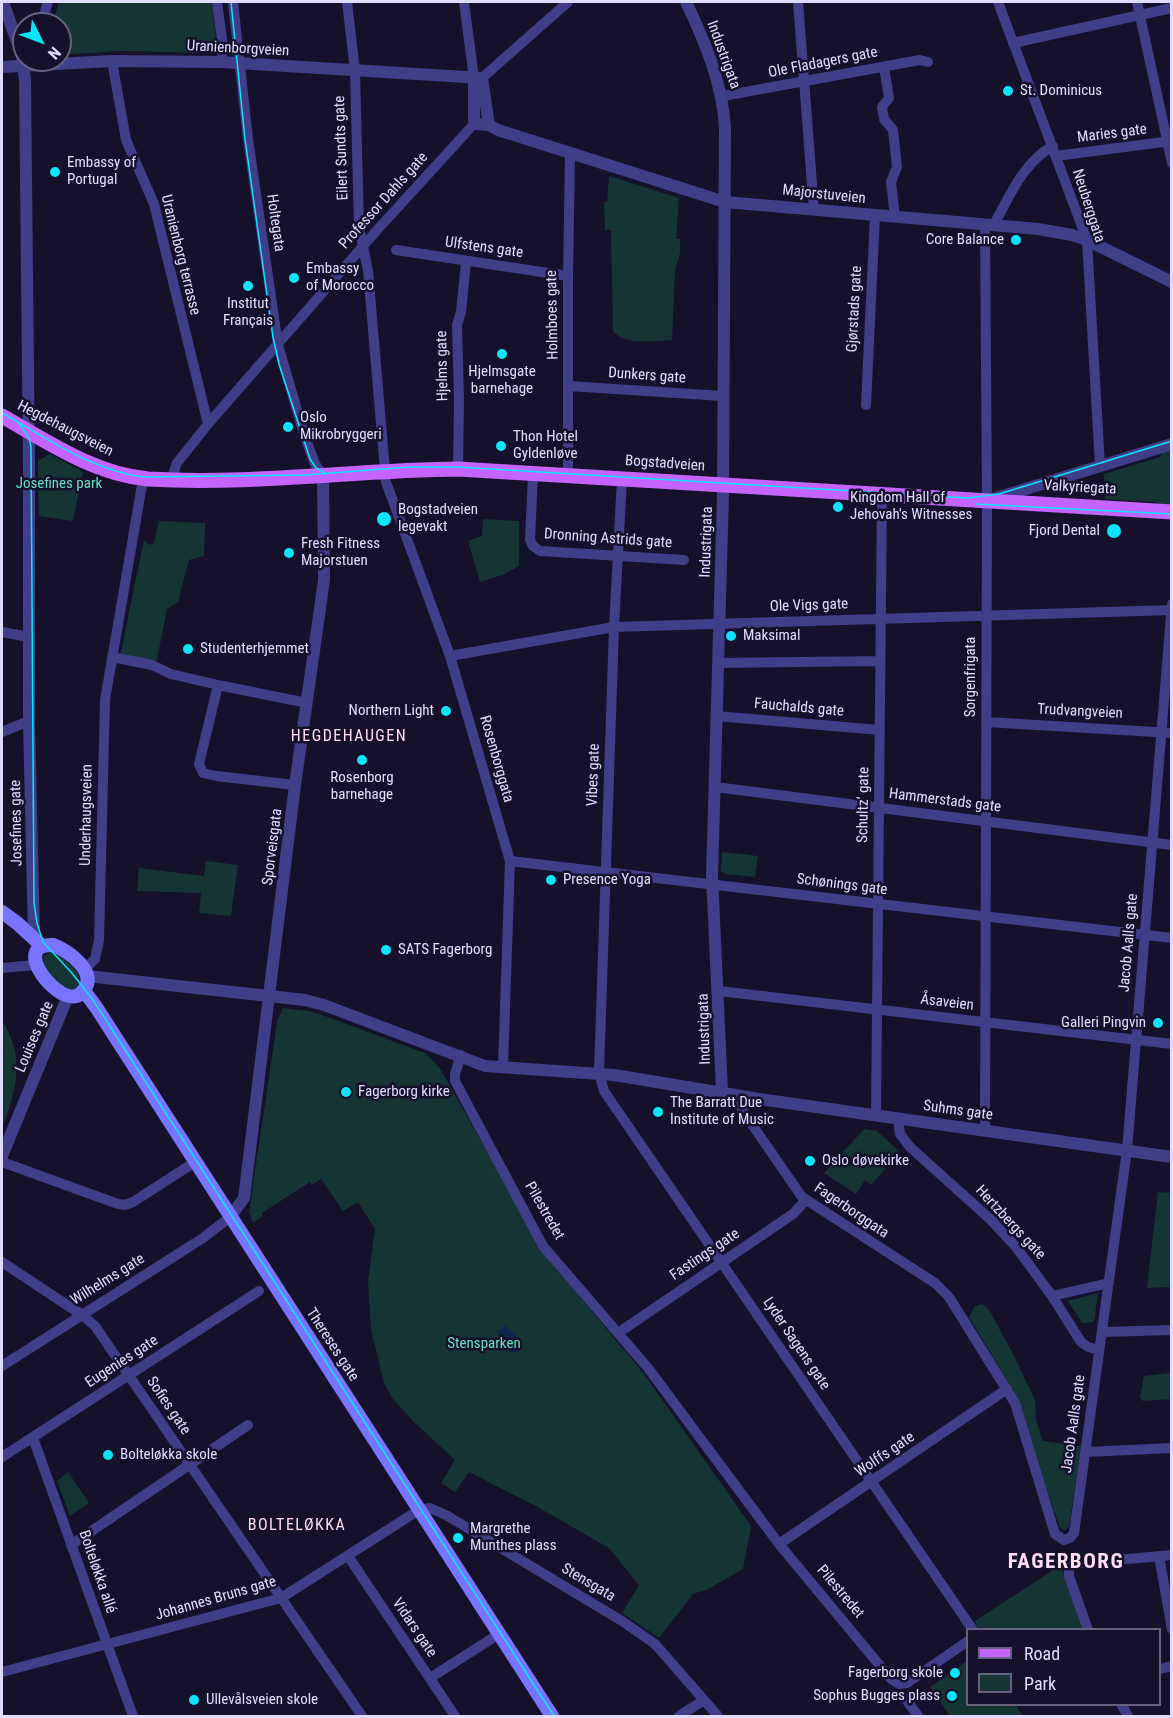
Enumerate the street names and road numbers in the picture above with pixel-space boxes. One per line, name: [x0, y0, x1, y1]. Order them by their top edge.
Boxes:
street label: Industrigata: [702, 18, 744, 92]
street label: Uranienborgveien: [186, 37, 290, 61]
street label: Ole Fladagers gate: [767, 44, 879, 82]
street label: Eilert Sundts gate: [331, 95, 353, 201]
street label: Maries gate: [1076, 121, 1148, 147]
street label: Professor Dahls gate: [336, 149, 432, 253]
street label: Neuberggata: [1068, 167, 1108, 245]
street label: Majorstuveien: [781, 182, 867, 208]
street label: Uranienborg terrasse: [156, 193, 204, 317]
street label: Holtegata: [262, 193, 288, 253]
street label: Ulfstens gate: [444, 234, 524, 262]
street label: Gjørstads gate: [844, 265, 866, 353]
street label: Holmboes gate: [543, 270, 563, 360]
street label: Hjelms gate: [433, 330, 453, 402]
street label: Dunkers gate: [608, 364, 686, 388]
street label: Hegdehaugsveien: [14, 397, 116, 461]
street label: Bogstadveien: [624, 452, 706, 476]
street label: Valkyriegata: [1043, 477, 1117, 499]
street label: Industrigata: [697, 506, 717, 578]
street label: Dronning Astrids gate: [543, 526, 673, 552]
street label: Ole Vigs gate: [769, 596, 849, 616]
street label: Sorgenfrigata: [962, 637, 980, 717]
street label: Fauchalds gate: [753, 695, 845, 721]
street label: Trudvangveien: [1037, 701, 1123, 723]
street label: Rosenborggata: [475, 713, 517, 805]
street label: Vibes gate: [584, 743, 604, 807]
street label: Underhaugsveien: [77, 764, 97, 866]
street label: Schultz’ gate: [854, 767, 874, 843]
street label: Josefines gate: [7, 780, 27, 866]
street label: Hammerstads gate: [888, 785, 1002, 817]
street label: Sporveisgata: [259, 808, 287, 886]
street label: Schønings gate: [796, 871, 888, 899]
street label: Jacob Aalls gate: [1116, 893, 1142, 993]
street label: Åsaveien: [919, 991, 975, 1015]
street label: Industrigata: [695, 993, 715, 1065]
street label: Louises gate: [12, 999, 58, 1075]
street label: Suhms gate: [922, 1097, 994, 1125]
street label: Pilestredet: [520, 1179, 568, 1243]
street label: Fagerborggata: [810, 1179, 892, 1243]
street label: Hertzbergs gate: [971, 1182, 1049, 1264]
street label: Fastings gate: [667, 1225, 743, 1285]
street label: Wilhelms gate: [68, 1250, 148, 1310]
street label: Lyder Sagens gate: [758, 1294, 834, 1394]
street label: Thereses gate: [302, 1305, 362, 1385]
street label: Eugenies gate: [82, 1332, 162, 1392]
street label: Sofies gate: [142, 1374, 194, 1438]
street label: Jacob Aalls gate: [1058, 1374, 1090, 1474]
street label: Wolffs gate: [852, 1429, 918, 1481]
street label: Bolteløkka allé: [74, 1528, 120, 1616]
street label: Stensgata: [558, 1560, 618, 1606]
street label: Pilestredet: [813, 1562, 867, 1622]
street label: Johannes Bruns gate: [154, 1573, 278, 1625]
street label: Vidars gate: [388, 1595, 440, 1661]

